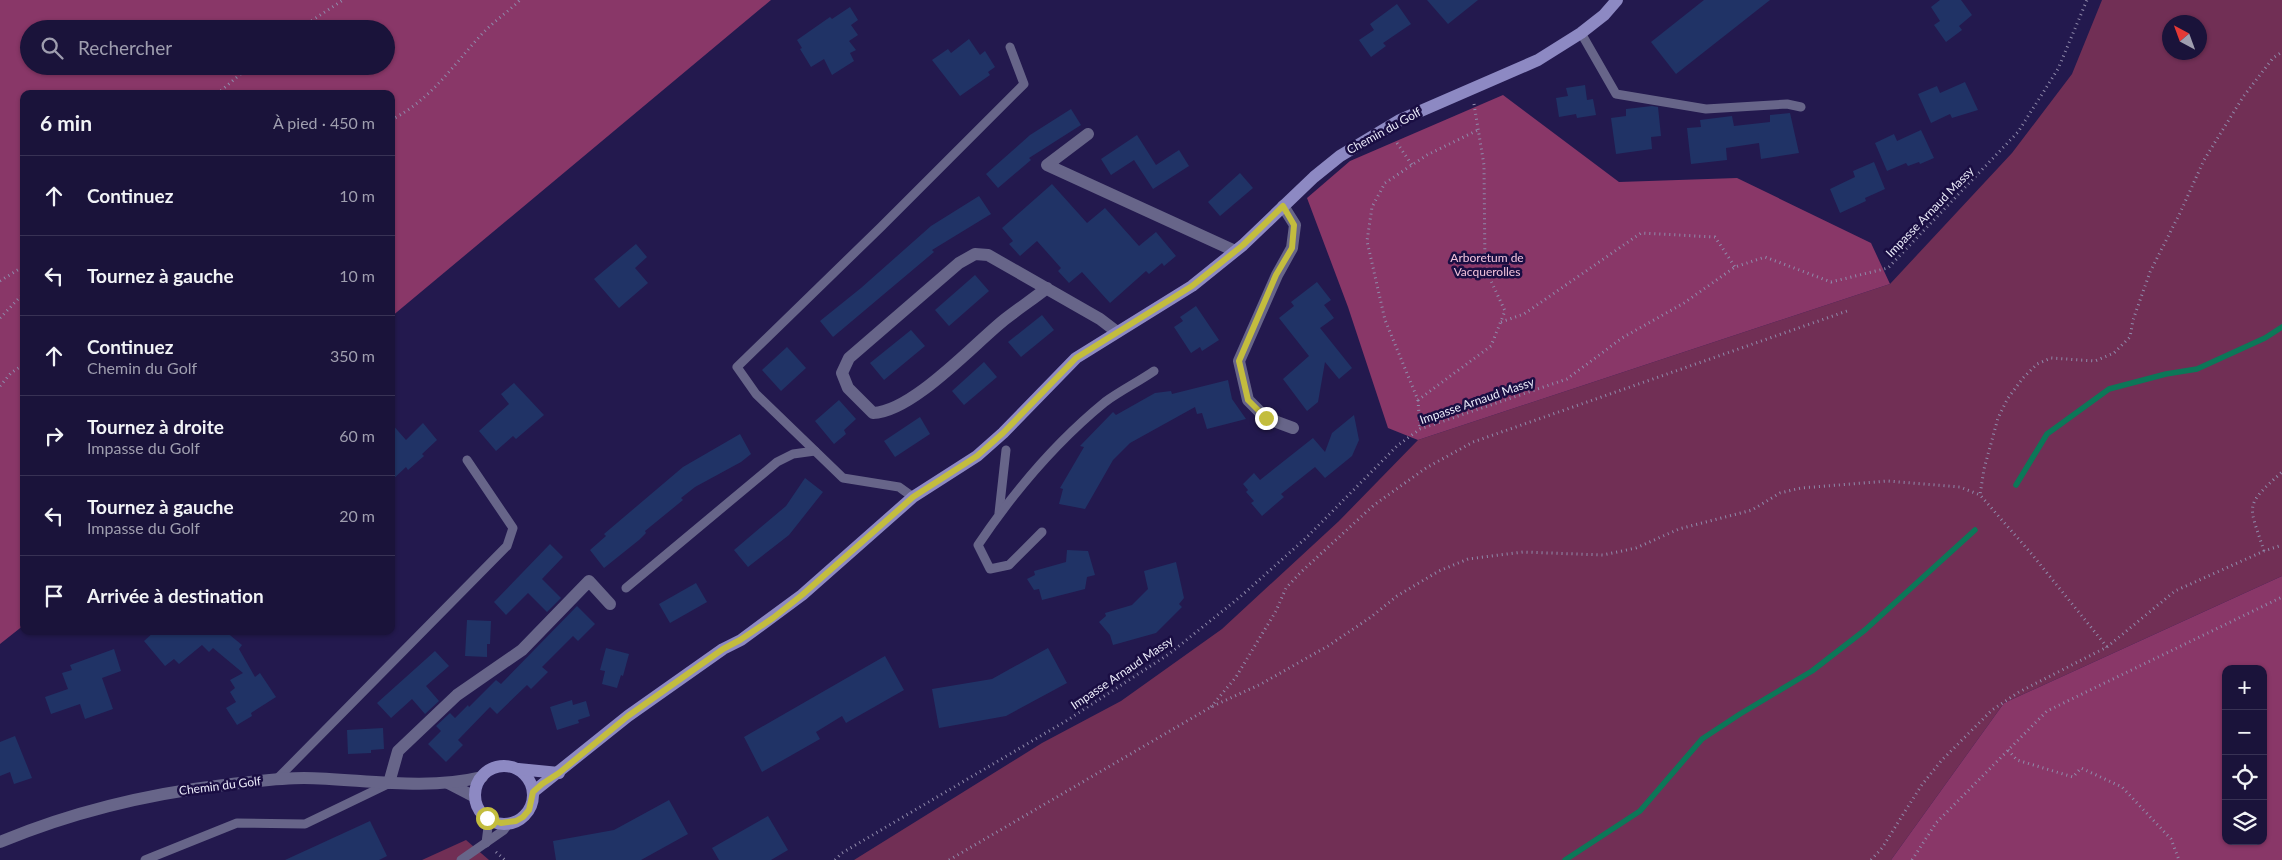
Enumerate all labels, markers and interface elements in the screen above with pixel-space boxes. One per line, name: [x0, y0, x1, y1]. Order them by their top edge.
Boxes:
north arrow: [2162, 15, 2207, 60]
search box: [20, 20, 395, 75]
icon: search: [38, 34, 66, 62]
text: Rechercher: [78, 36, 172, 59]
street label: Chemin du Golf: [1344, 104, 1424, 157]
text: 6 min: [40, 110, 92, 135]
text: À pied · 450 m: [273, 113, 375, 132]
street label: Impasse Arnaud Massy: [1882, 163, 1977, 260]
icon: ahead: [40, 182, 68, 210]
text: Continuez: [87, 184, 173, 207]
text: 10 m: [339, 186, 375, 205]
park label: Arboretum de Vacquerolles: [1450, 250, 1524, 279]
icon: left: [40, 262, 68, 290]
text: Tournez à gauche: [87, 264, 234, 287]
text: 10 m: [339, 266, 375, 285]
text: Continuez: [87, 335, 173, 358]
icon: ahead: [40, 342, 68, 370]
text: 350 m: [330, 346, 375, 365]
text: Chemin du Golf: [87, 358, 197, 377]
street label: Impasse Arnaud Massy: [1418, 374, 1537, 427]
route end: [1255, 407, 1278, 430]
text: Tournez à droite: [87, 415, 224, 438]
icon: right: [40, 422, 68, 450]
text: 60 m: [339, 426, 375, 445]
text: Impasse du Golf: [87, 438, 200, 457]
text: Tournez à gauche: [87, 495, 234, 518]
icon: left: [40, 502, 68, 530]
text: 20 m: [339, 506, 375, 525]
text: Impasse du Golf: [87, 518, 200, 537]
icon: arrive: [40, 582, 68, 610]
text: Arrivée à destination: [87, 584, 264, 607]
street label: Impasse Arnaud Massy: [1068, 632, 1176, 712]
map controls: [2222, 665, 2267, 845]
button: +: [2222, 665, 2267, 710]
button: −: [2222, 710, 2267, 755]
button: locate: [2222, 755, 2267, 800]
street label: Chemin du Golf: [178, 773, 263, 798]
button: layers: [2222, 800, 2267, 845]
route start: [476, 807, 499, 830]

